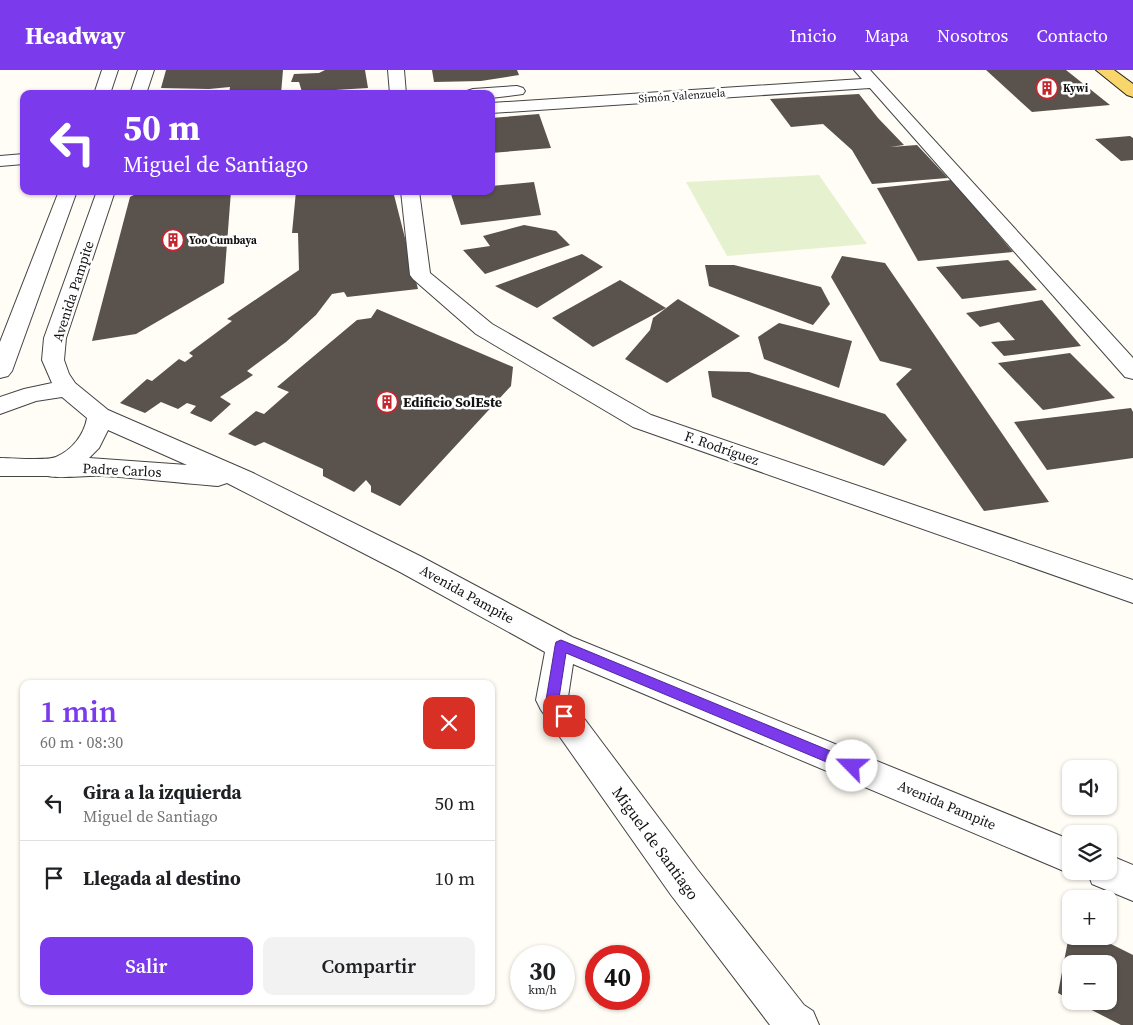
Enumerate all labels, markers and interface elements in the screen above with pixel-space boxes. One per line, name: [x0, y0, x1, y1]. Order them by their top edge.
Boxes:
text: Headway: [25, 19, 125, 52]
text: Inicio: [790, 23, 837, 48]
text: Mapa: [865, 23, 909, 48]
text: Nosotros: [937, 23, 1008, 48]
text: Contacto: [1036, 23, 1108, 48]
building icon: Kywi: [1035, 76, 1059, 100]
place label: Kywi: [1063, 81, 1089, 96]
street label: Simón Valenzuela: [638, 85, 726, 107]
text: 50 m: [123, 104, 200, 152]
icon: left: [40, 110, 105, 175]
text: Miguel de Santiago: [123, 149, 308, 179]
building icon: Yoo Cumbaya: [161, 228, 185, 252]
place label: Yoo Cumbaya: [189, 233, 257, 248]
street label: Avenida Pampite: [47, 238, 99, 344]
building icon: Edificio SolEste: [375, 390, 399, 414]
place label: Edificio SolEste: [403, 392, 502, 412]
street label: F. Rodríguez: [682, 426, 763, 470]
street label: Padre Carlos: [82, 458, 162, 482]
street label: Avenida Pampite: [416, 560, 518, 628]
text: 1 min: [40, 691, 117, 732]
pin: [543, 695, 585, 737]
button: close: [423, 697, 475, 749]
icon: arrive: [550, 702, 578, 730]
text: 60 m · 08:30: [40, 731, 123, 753]
position arrow: [825, 739, 877, 791]
map controls: [1062, 760, 1117, 1010]
button: sound: [1062, 760, 1117, 815]
street label: Avenida Pampite: [895, 775, 999, 835]
text: Gira a la izquierda: [83, 779, 242, 805]
street label: Miguel de Santiago: [607, 782, 705, 904]
icon: left: [40, 789, 68, 817]
text: 50 m: [434, 790, 475, 816]
text: Miguel de Santiago: [83, 805, 218, 827]
button: layers: [1062, 825, 1117, 880]
icon: arrive: [40, 864, 68, 892]
text: Llegada al destino: [83, 865, 241, 891]
text: 10 m: [434, 865, 475, 891]
button: +: [1062, 890, 1117, 945]
button: Salir: [40, 937, 253, 995]
button: Compartir: [263, 937, 475, 995]
speed limit sign: 40: [585, 945, 650, 1010]
text: 30: [529, 954, 556, 988]
button: −: [1062, 955, 1117, 1010]
text: km/h: [528, 982, 557, 998]

